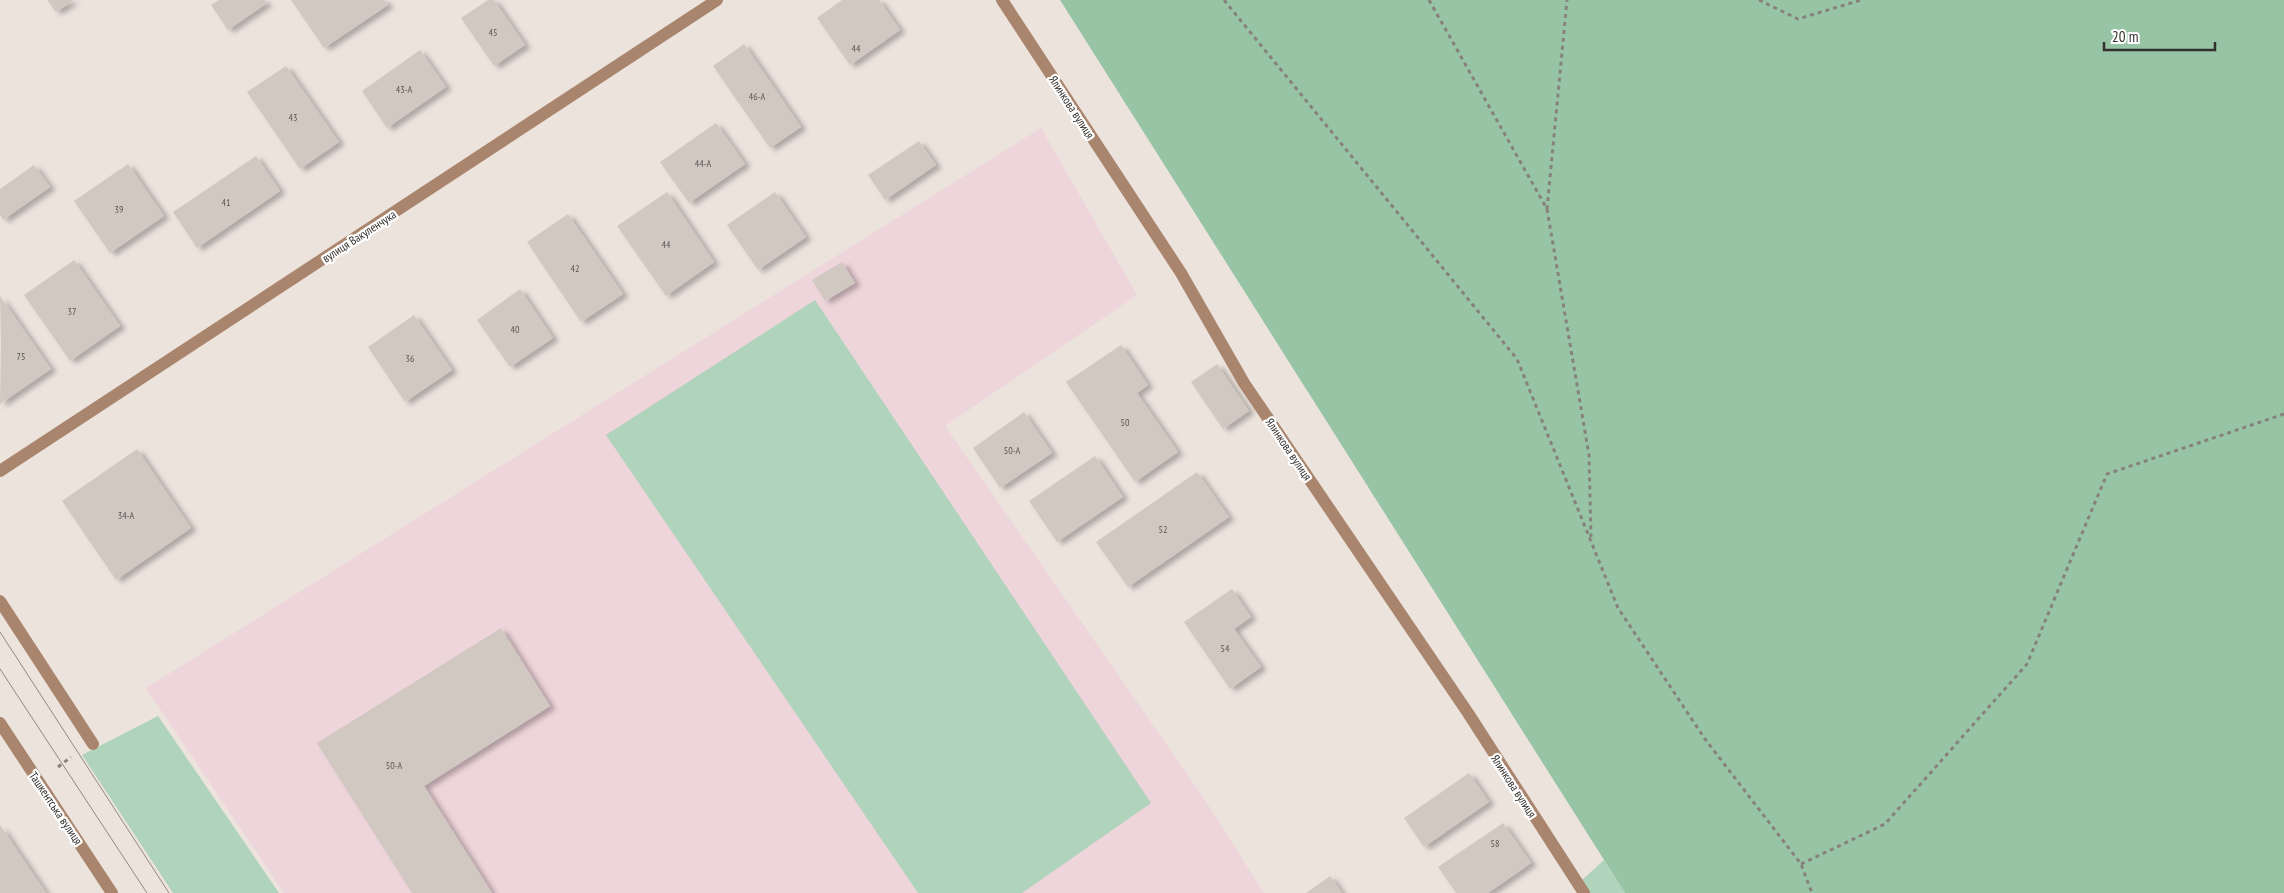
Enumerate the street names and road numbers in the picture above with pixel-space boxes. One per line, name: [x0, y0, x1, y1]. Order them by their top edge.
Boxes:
street label: Ялинкова вулиця: [1046, 73, 1098, 142]
street label: вулиця Вакуленчука: [319, 206, 399, 265]
street label: Ялинкова вулиця: [1263, 415, 1316, 483]
street label: Ялинкова вулиця: [1488, 752, 1540, 821]
street label: Ташкентська вулиця: [26, 769, 86, 848]

